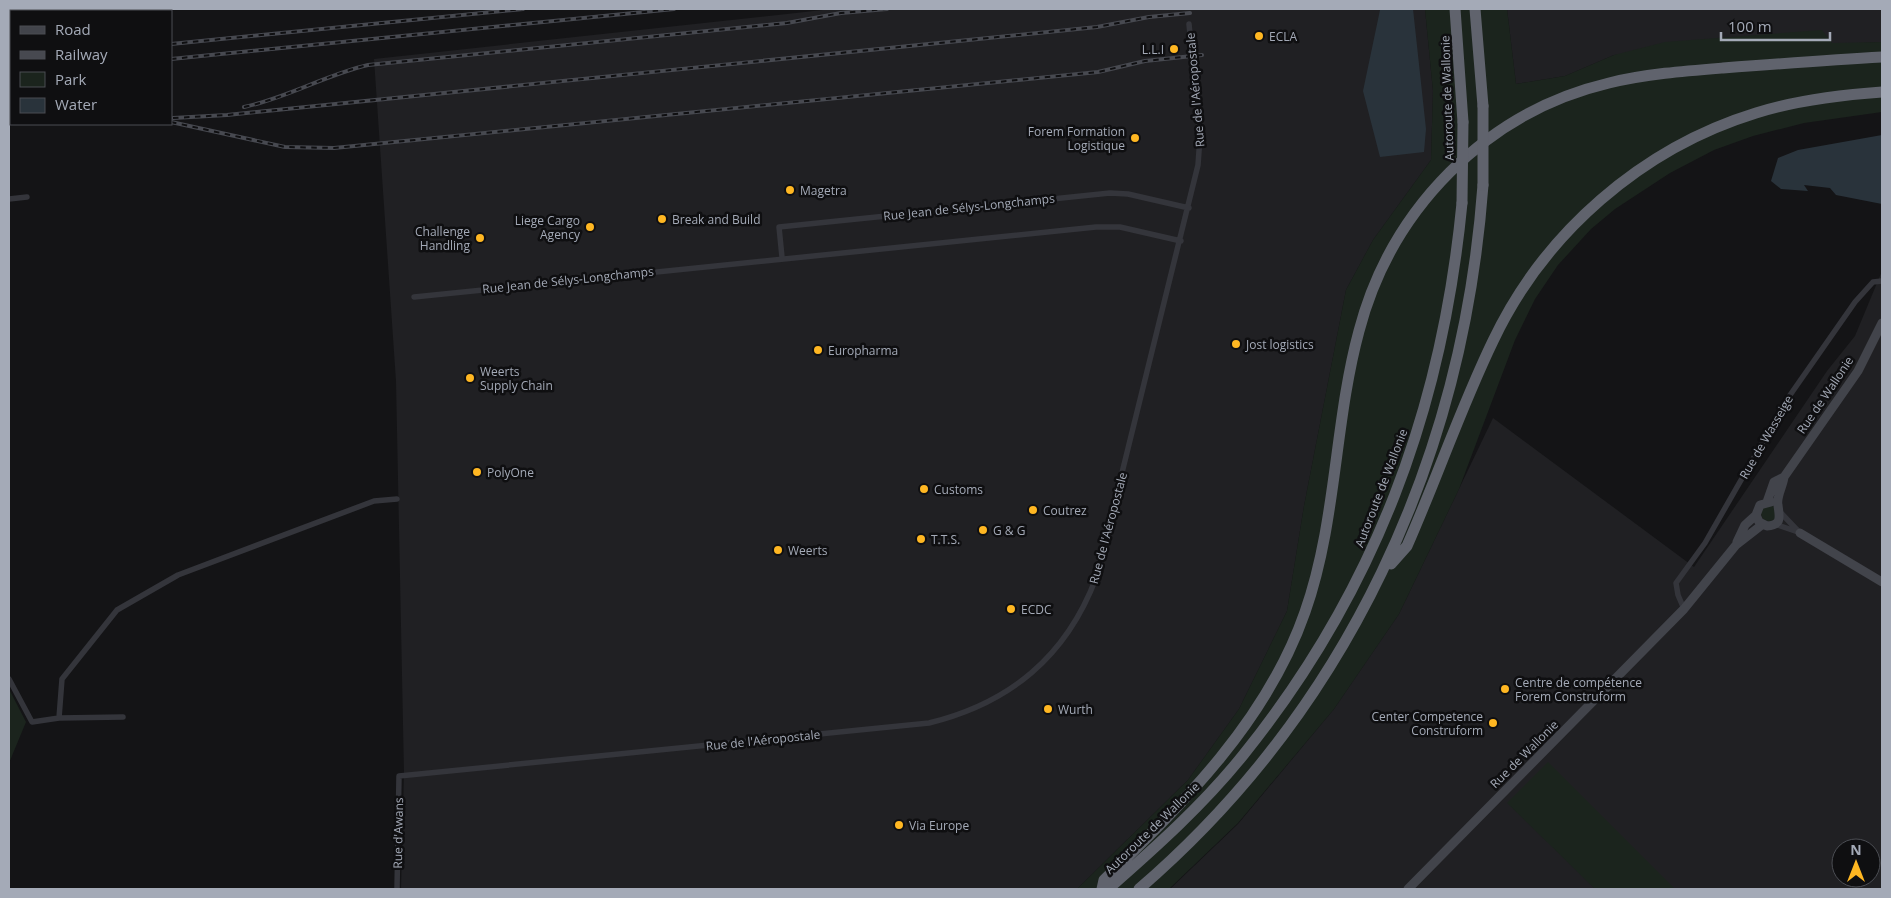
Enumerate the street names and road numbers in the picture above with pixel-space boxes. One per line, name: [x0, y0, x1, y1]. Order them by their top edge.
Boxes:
street label: Rue de l'Aéropostale: [1182, 32, 1208, 148]
street label: Autoroute de Wallonie: [1436, 35, 1458, 161]
street label: Rue Jean de Sélys-Longchamps: [882, 190, 1056, 224]
street label: Rue Jean de Sélys-Longchamps: [481, 263, 655, 297]
street label: Rue de Wallonie: [1793, 353, 1857, 437]
street label: Rue de Wasseige: [1735, 392, 1797, 482]
street label: Autoroute de Wallonie: [1351, 426, 1411, 550]
street label: Rue de l'Aéropostale: [1085, 470, 1131, 586]
street label: Rue de Wallonie: [1486, 716, 1562, 792]
street label: Rue de l'Aéropostale: [705, 726, 821, 754]
street label: Autoroute de Wallonie: [1101, 778, 1203, 878]
street label: Rue d'Awans: [389, 797, 407, 869]

